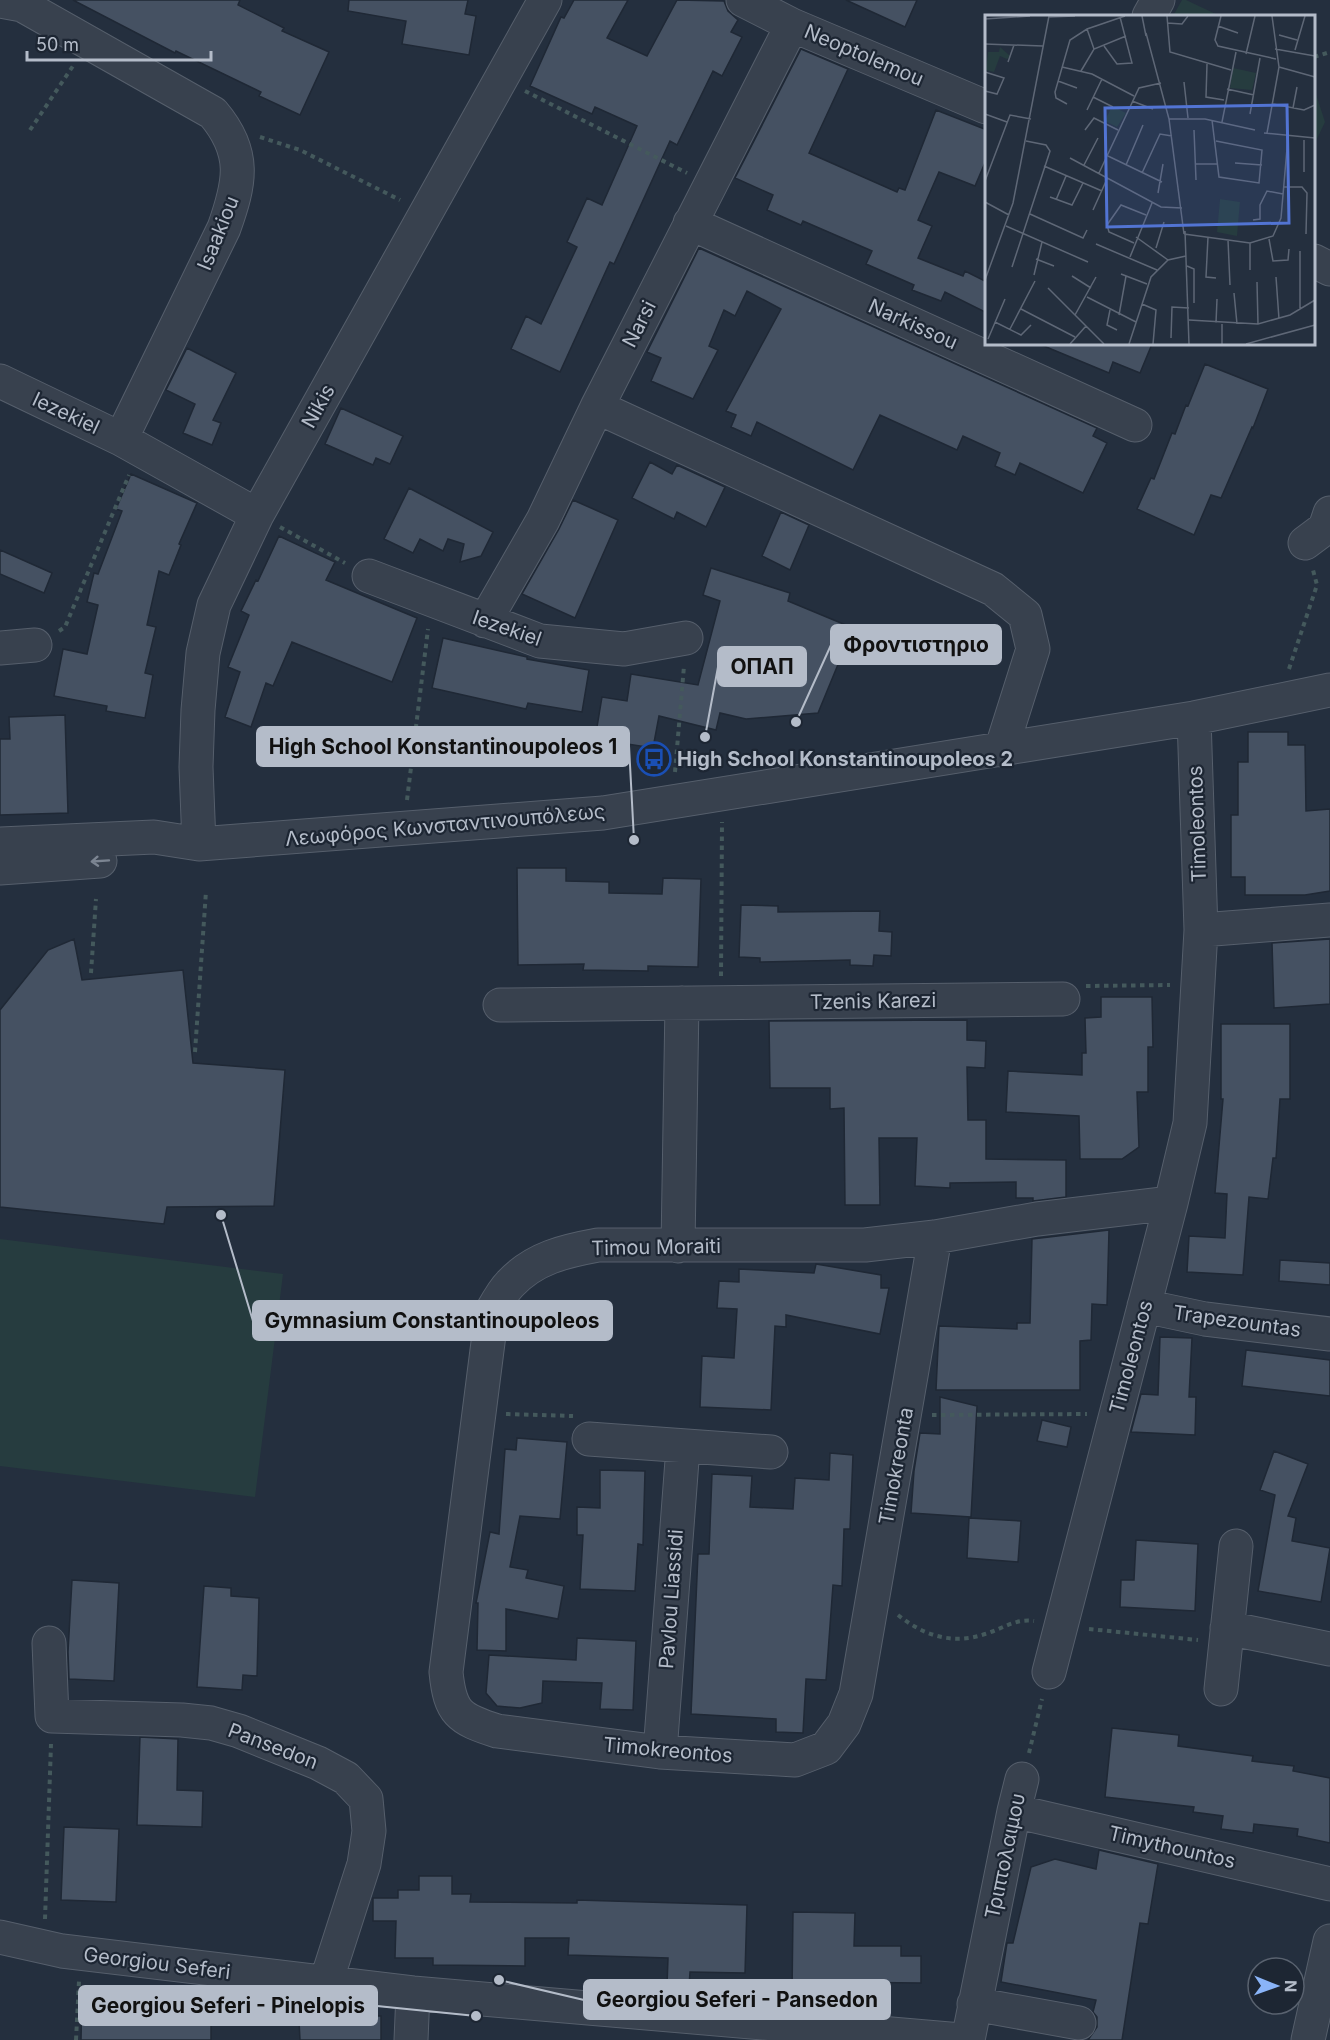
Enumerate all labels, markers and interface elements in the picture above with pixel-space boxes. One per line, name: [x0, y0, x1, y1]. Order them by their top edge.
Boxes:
inset map: [985, 15, 1315, 345]
street label: Neoptolemou: [801, 19, 927, 91]
scale bar: [27, 24, 212, 62]
text: 50 m: [36, 34, 79, 55]
street label: Isaakiou: [192, 192, 244, 274]
street label: Narkissou: [865, 294, 961, 354]
street label: Narsi: [617, 297, 661, 351]
street label: Nikis: [296, 380, 340, 432]
street label: Iezekiel: [29, 387, 103, 439]
street label: Iezekiel: [469, 605, 545, 651]
callout: Φροντιστηριο: [831, 625, 1001, 664]
text: Φροντιστηριο: [843, 632, 989, 657]
callout: ΟΠΑΠ: [718, 647, 806, 686]
text: ΟΠΑΠ: [730, 654, 794, 679]
callout: High School Konstantinoupoleos 1: [257, 727, 629, 766]
text: High School Konstantinoupoleos 1: [269, 734, 617, 759]
bus stop icon: High School Konstantinoupoleos 2: [636, 741, 672, 777]
place label: High School Konstantinoupoleos 2: [677, 747, 1013, 771]
street label: Timoleontos: [1183, 765, 1211, 883]
street label: Λεωφόρος Κωνσταντινουπόλεως: [284, 799, 606, 851]
one-way arrow: [91, 856, 111, 867]
street label: Tzenis Karezi: [810, 988, 936, 1014]
street label: Timou Moraiti: [591, 1234, 721, 1260]
street label: Timoleontos: [1104, 1298, 1158, 1416]
street label: Trapezountas: [1171, 1300, 1303, 1342]
callout: Gymnasium Constantinoupoleos: [253, 1301, 612, 1340]
text: Gymnasium Constantinoupoleos: [264, 1308, 600, 1333]
street label: Timokreonta: [874, 1405, 918, 1527]
street label: Pavlou Liassidi: [654, 1528, 688, 1670]
street label: Pansedon: [225, 1718, 321, 1774]
street label: Timokreontos: [602, 1732, 734, 1768]
street label: Τριπτολαιμου: [980, 1791, 1030, 1921]
street label: Timythountos: [1106, 1821, 1238, 1873]
street label: Georgiou Seferi: [82, 1942, 232, 1984]
north arrow: [1246, 1956, 1306, 2016]
callout: Georgiou Seferi - Pansedon: [584, 1980, 890, 2019]
text: N: [1281, 1980, 1301, 1993]
callout: Georgiou Seferi - Pinelopis: [79, 1986, 377, 2025]
text: Georgiou Seferi - Pansedon: [596, 1987, 878, 2012]
text: Georgiou Seferi - Pinelopis: [91, 1993, 365, 2018]

